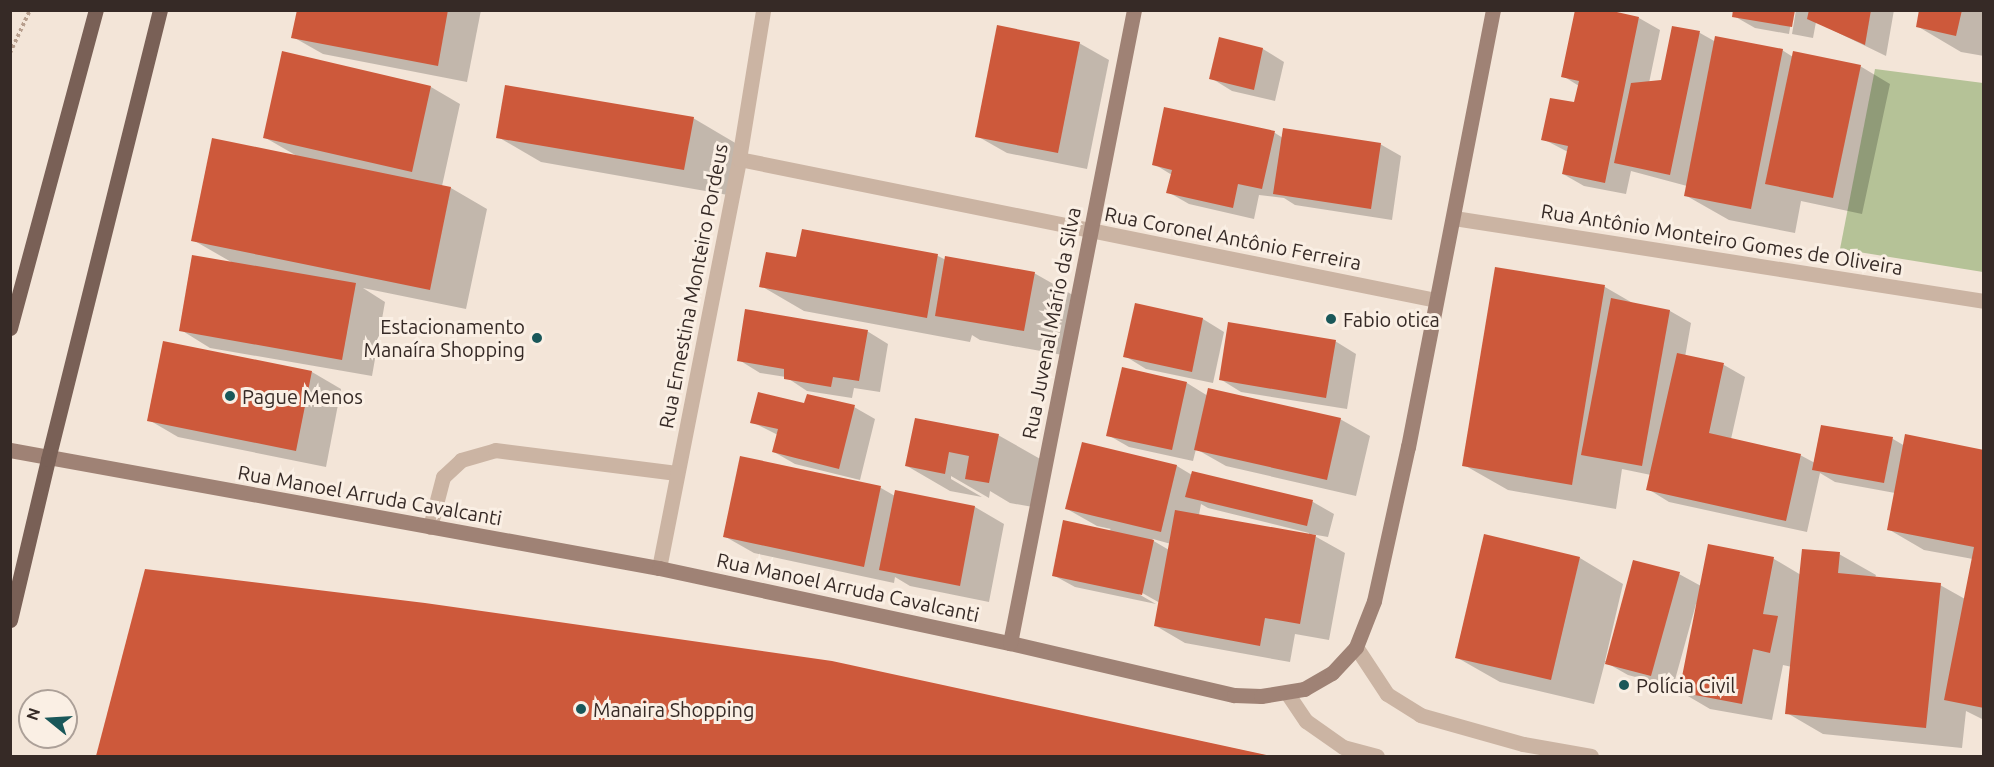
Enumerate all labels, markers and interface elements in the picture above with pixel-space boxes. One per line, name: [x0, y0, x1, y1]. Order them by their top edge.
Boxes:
street label: Rua Ernestina Monteiro Pordeus: [654, 142, 732, 430]
street label: Rua Antônio Monteiro Gomes de Oliveira: [1539, 199, 1905, 279]
street label: Rua Coronel Antônio Ferreira: [1103, 201, 1363, 275]
street label: Rua Juvenal Mário da Silva: [1017, 205, 1085, 441]
place label: Fabio otica: [1343, 307, 1440, 331]
marker: Fabio otica: [1324, 312, 1338, 326]
place label: Estacionamento Manaíra Shopping: [364, 314, 525, 361]
marker: Estacionamento Manaíra Shopping: [530, 331, 544, 345]
place label: Pague Menos: [242, 384, 363, 408]
marker: Pague Menos: [223, 389, 237, 403]
street label: Rua Manoel Arruda Cavalcanti: [236, 460, 504, 530]
street label: Rua Manoel Arruda Cavalcanti: [714, 547, 982, 627]
place label: Polícia Civil: [1636, 673, 1735, 697]
marker: Polícia Civil: [1617, 678, 1631, 692]
north arrow: [18, 689, 78, 749]
place label: Manaira Shopping: [593, 697, 754, 721]
marker: Manaira Shopping: [574, 702, 588, 716]
text: N: [22, 706, 43, 723]

